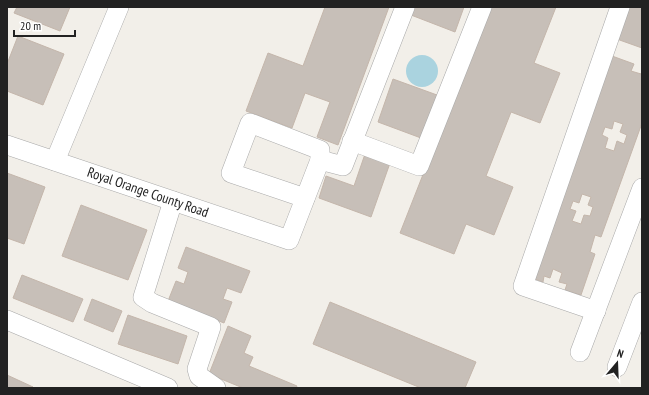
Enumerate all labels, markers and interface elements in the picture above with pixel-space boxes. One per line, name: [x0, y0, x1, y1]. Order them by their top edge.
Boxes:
scale bar: [14, 12, 75, 38]
text: 20 m: [20, 18, 41, 33]
street label: Royal Orange County Road: [85, 163, 211, 221]
north arrow: [597, 343, 637, 383]
text: N: [615, 346, 625, 361]

